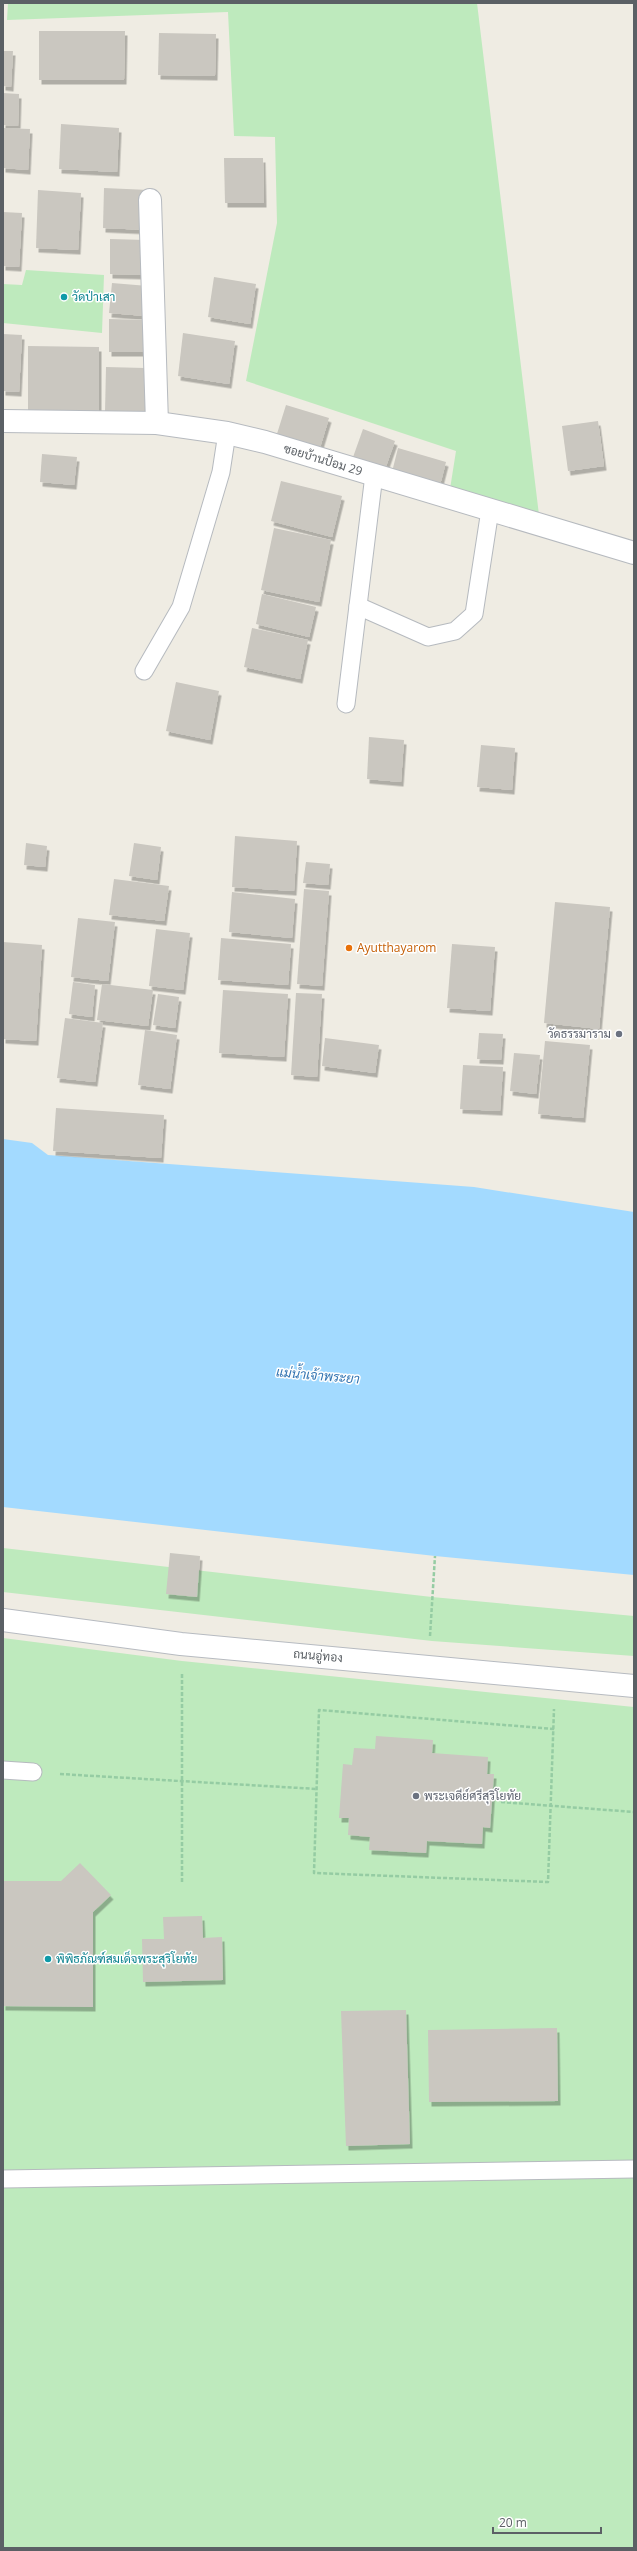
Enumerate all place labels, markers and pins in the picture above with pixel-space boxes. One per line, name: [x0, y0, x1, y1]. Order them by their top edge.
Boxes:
place label: วัดป่าเสา: [72, 288, 115, 305]
marker: วัดป่าเสา: [59, 292, 69, 302]
place label: Ayutthayarom: [357, 939, 436, 956]
marker: Ayutthayarom: [344, 943, 354, 953]
place label: วัดธรรมาราม: [547, 1025, 611, 1042]
marker: วัดธรรมาราม: [614, 1029, 624, 1039]
place label: พระเจดีย์ศรีสุริโยทัย: [424, 1787, 521, 1805]
marker: พระเจดีย์ศรีสุริโยทัย: [411, 1791, 421, 1801]
place label: พิพิธภัณฑ์สมเด็จพระสุริโยทัย: [56, 1950, 197, 1968]
marker: พิพิธภัณฑ์สมเด็จพระสุริโยทัย: [43, 1954, 53, 1964]

